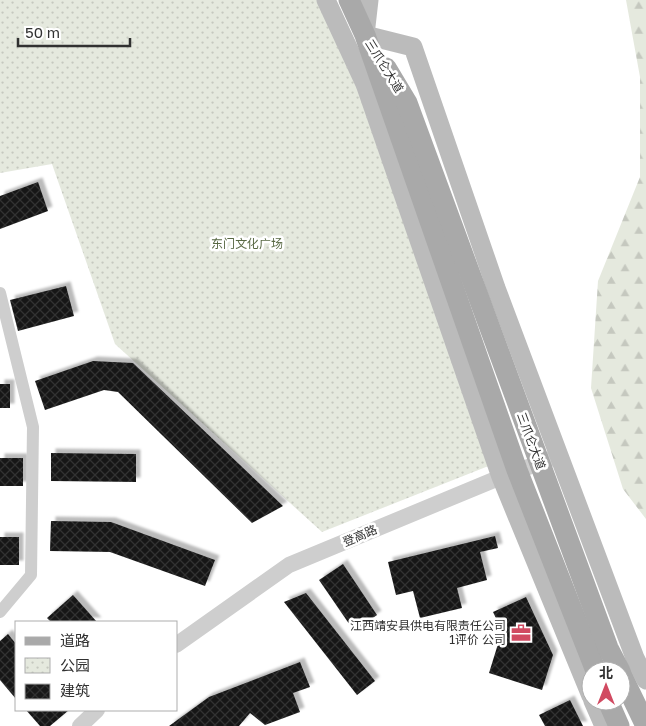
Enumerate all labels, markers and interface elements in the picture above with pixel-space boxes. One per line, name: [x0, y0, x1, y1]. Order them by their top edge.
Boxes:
scale bar: [18, 15, 130, 47]
text: 50 m: [25, 23, 60, 41]
street label: 三爪仑大道: [362, 36, 407, 95]
park label: 东门文化广场: [211, 236, 283, 251]
street label: 三爪仑大道: [514, 410, 549, 472]
street label: 登高路: [340, 522, 379, 549]
place label: 江西靖安县供电有限责任公司 1评价 公司: [350, 618, 506, 647]
legend: [15, 621, 178, 711]
office icon: 江西靖安县供电有限责任公司 1评价 公司: [510, 622, 532, 644]
text: 道路: [60, 631, 90, 649]
text: 公园: [60, 656, 90, 674]
north arrow: [581, 661, 631, 711]
text: 北: [599, 664, 613, 681]
text: 建筑: [60, 681, 90, 699]

